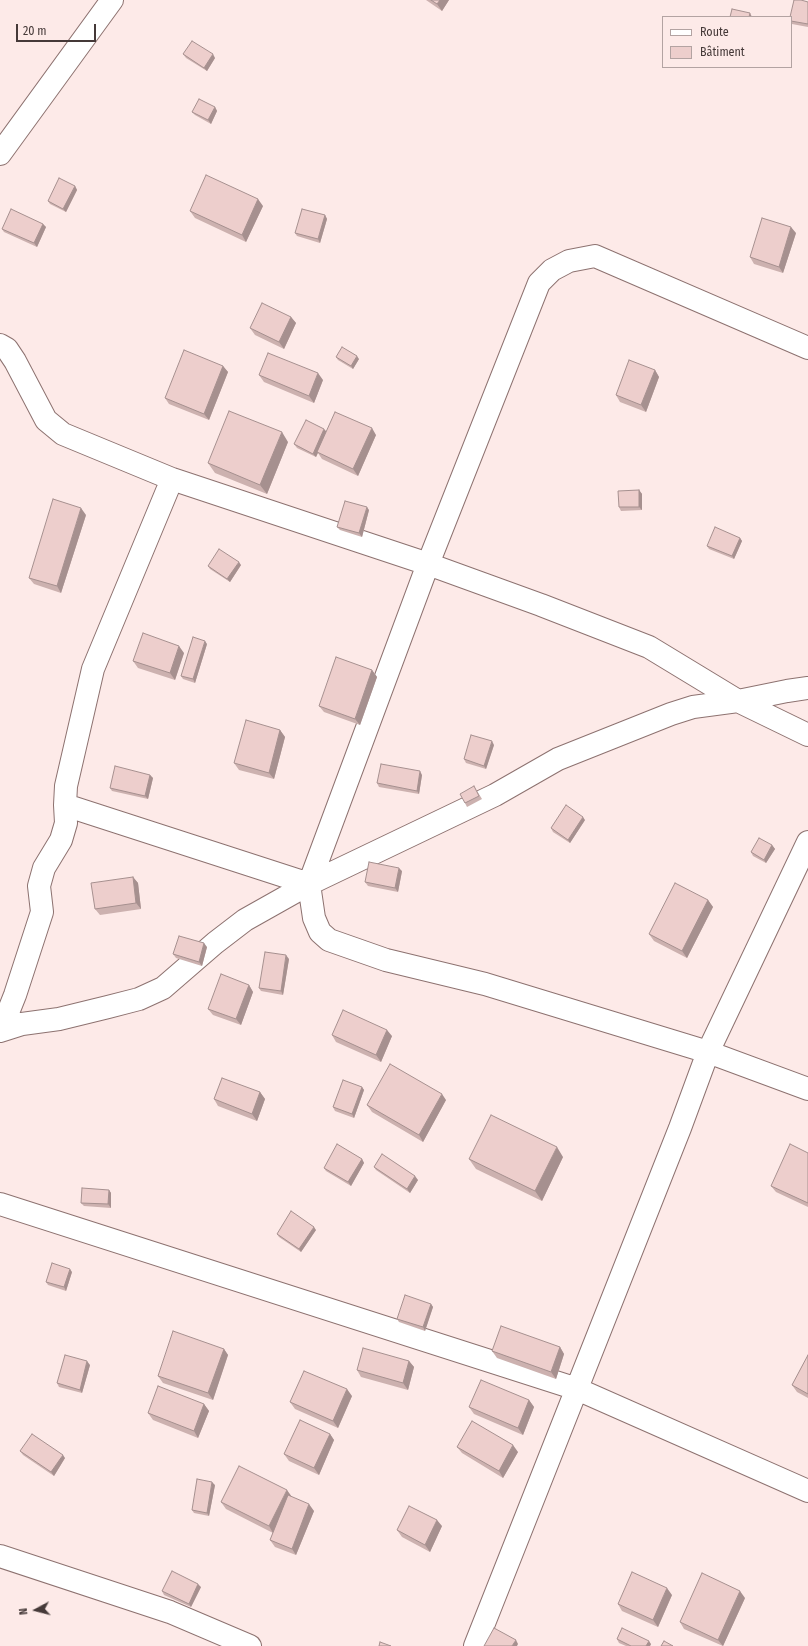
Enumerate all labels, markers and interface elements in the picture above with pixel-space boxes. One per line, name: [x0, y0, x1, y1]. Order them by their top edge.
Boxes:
scale bar: [18, 16, 98, 42]
legend: [662, 16, 792, 68]
text: 20 m: [23, 24, 47, 38]
text: Route: [700, 25, 729, 39]
text: Bâtiment: [700, 45, 745, 59]
north arrow: [16, 1590, 56, 1630]
text: N: [17, 1607, 30, 1616]

